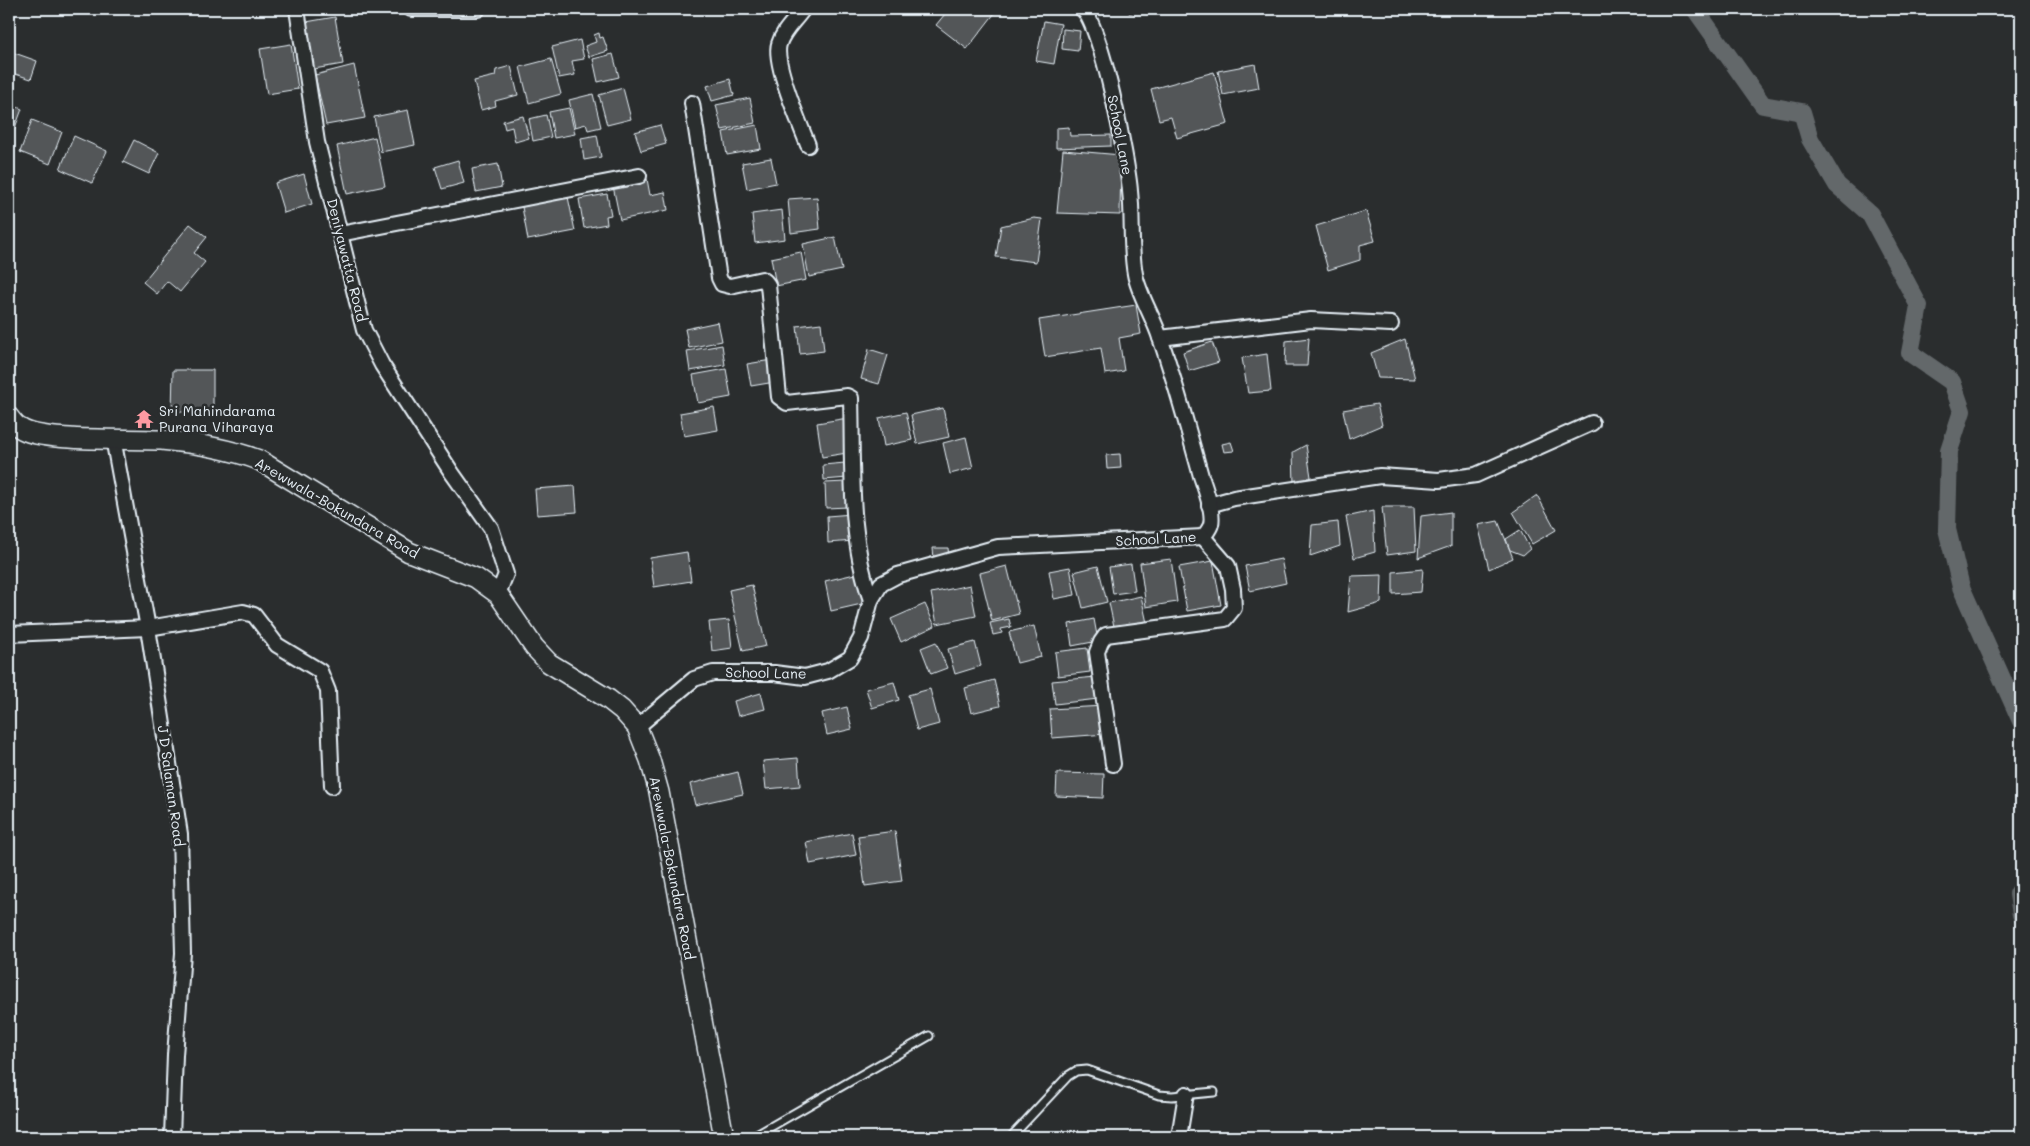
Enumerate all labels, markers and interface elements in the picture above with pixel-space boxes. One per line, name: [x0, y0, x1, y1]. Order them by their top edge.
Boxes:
street label: School Lane: [1103, 93, 1138, 177]
street label: Deniyawatta Road: [323, 196, 372, 324]
place label: Sri Mahindarama Purana Viharaya: [159, 401, 276, 436]
temple icon: Sri Mahindarama Purana Viharaya: [133, 408, 155, 430]
street label: Arewwala-Bokundara Road: [252, 453, 423, 562]
street label: School Lane: [1115, 527, 1197, 550]
street label: School Lane: [725, 662, 807, 683]
street label: J D Salaman Road: [154, 724, 189, 848]
street label: Arewwala-Bokundara Road: [645, 775, 700, 961]

